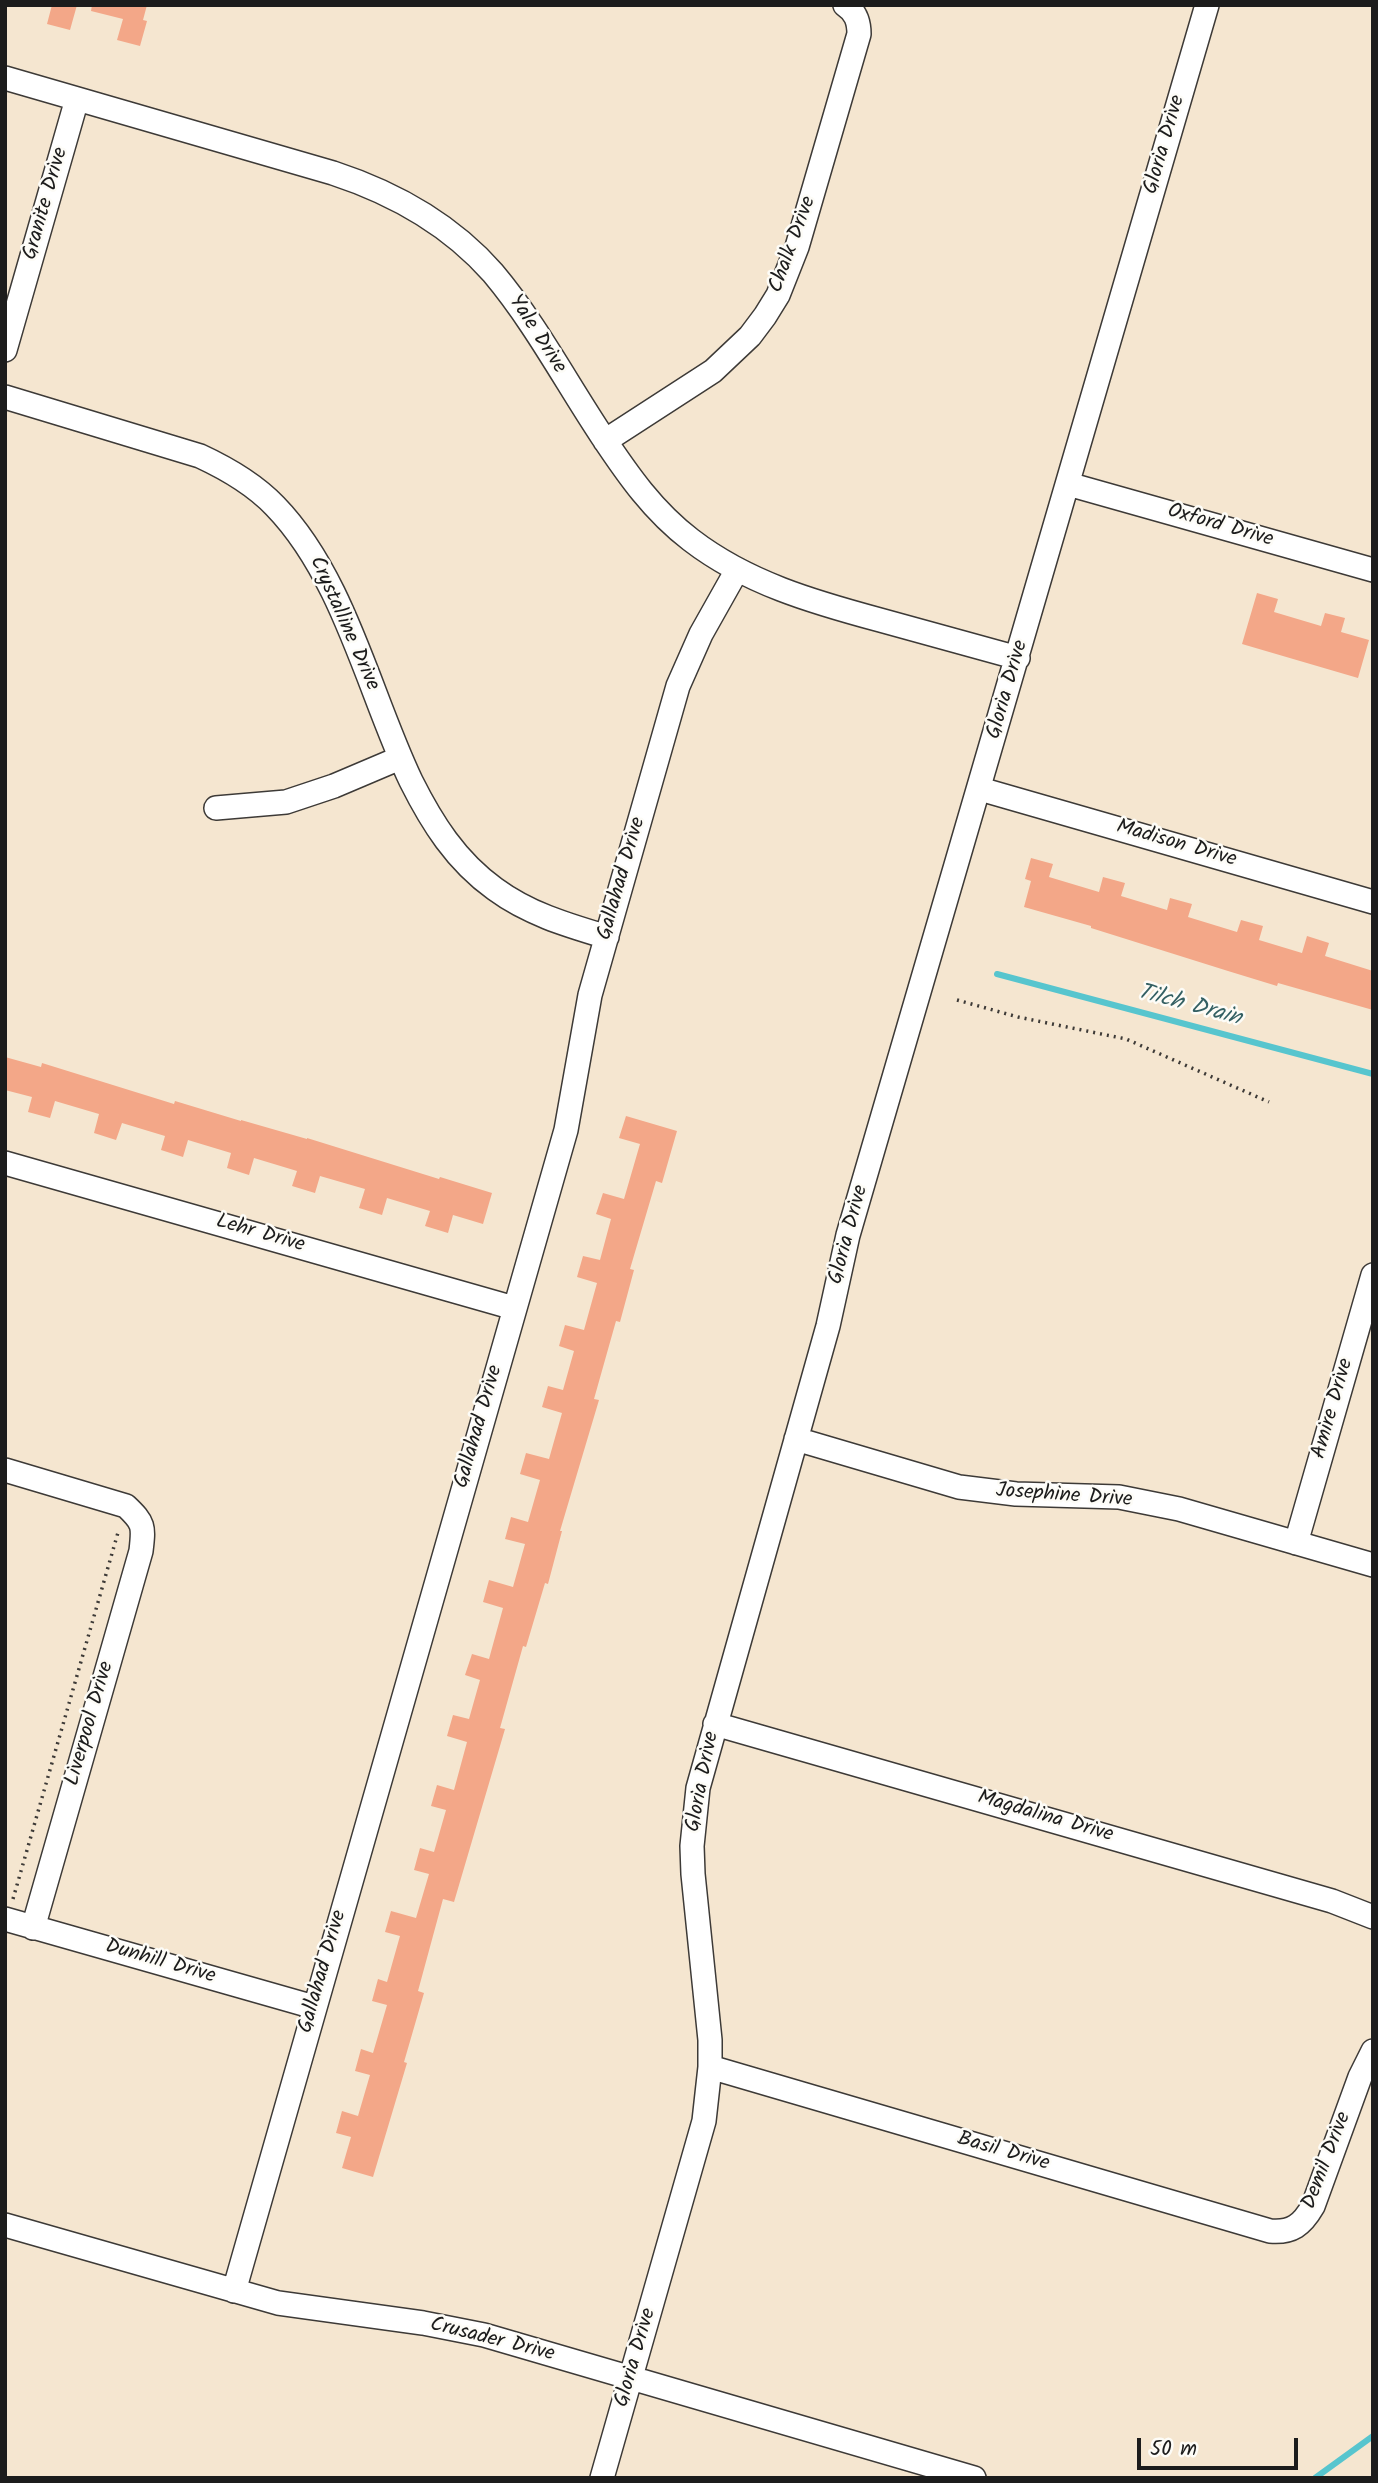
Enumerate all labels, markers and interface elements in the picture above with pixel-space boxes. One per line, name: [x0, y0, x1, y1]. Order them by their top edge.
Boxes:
street label: Gloria Drive: [1140, 93, 1192, 197]
street label: Granite Drive: [19, 145, 75, 263]
street label: Chalk Drive: [765, 193, 823, 297]
street label: Yale Drive: [501, 291, 571, 379]
street label: Oxford Drive: [1164, 500, 1276, 554]
street label: Crystalline Drive: [302, 553, 384, 695]
street label: Gloria Drive: [983, 638, 1035, 742]
street label: Gallahad Drive: [593, 815, 653, 943]
street label: Madison Drive: [1113, 816, 1239, 874]
water label: Tilch Drain: [1134, 980, 1244, 1034]
street label: Gloria Drive: [825, 1183, 875, 1287]
street label: Lehr Drive: [213, 1210, 307, 1260]
street label: Amire Drive: [1308, 1356, 1360, 1462]
street label: Gallahad Drive: [450, 1363, 510, 1491]
street label: Josephine Drive: [995, 1480, 1133, 1514]
street label: Liverpool Drive: [61, 1659, 121, 1789]
street label: Gloria Drive: [682, 1730, 726, 1834]
street label: Magdalina Drive: [974, 1787, 1116, 1849]
street label: Gallahad Drive: [294, 1908, 354, 2036]
street label: Dunhill Drive: [102, 1935, 218, 1991]
street label: Demil Drive: [1298, 2109, 1358, 2213]
street label: Basil Drive: [954, 2128, 1052, 2178]
street label: Gloria Drive: [611, 2306, 663, 2410]
street label: Crusader Drive: [427, 2313, 557, 2369]
scale bar: [1140, 2424, 1301, 2468]
text: 50 m: [1150, 2433, 1197, 2466]

